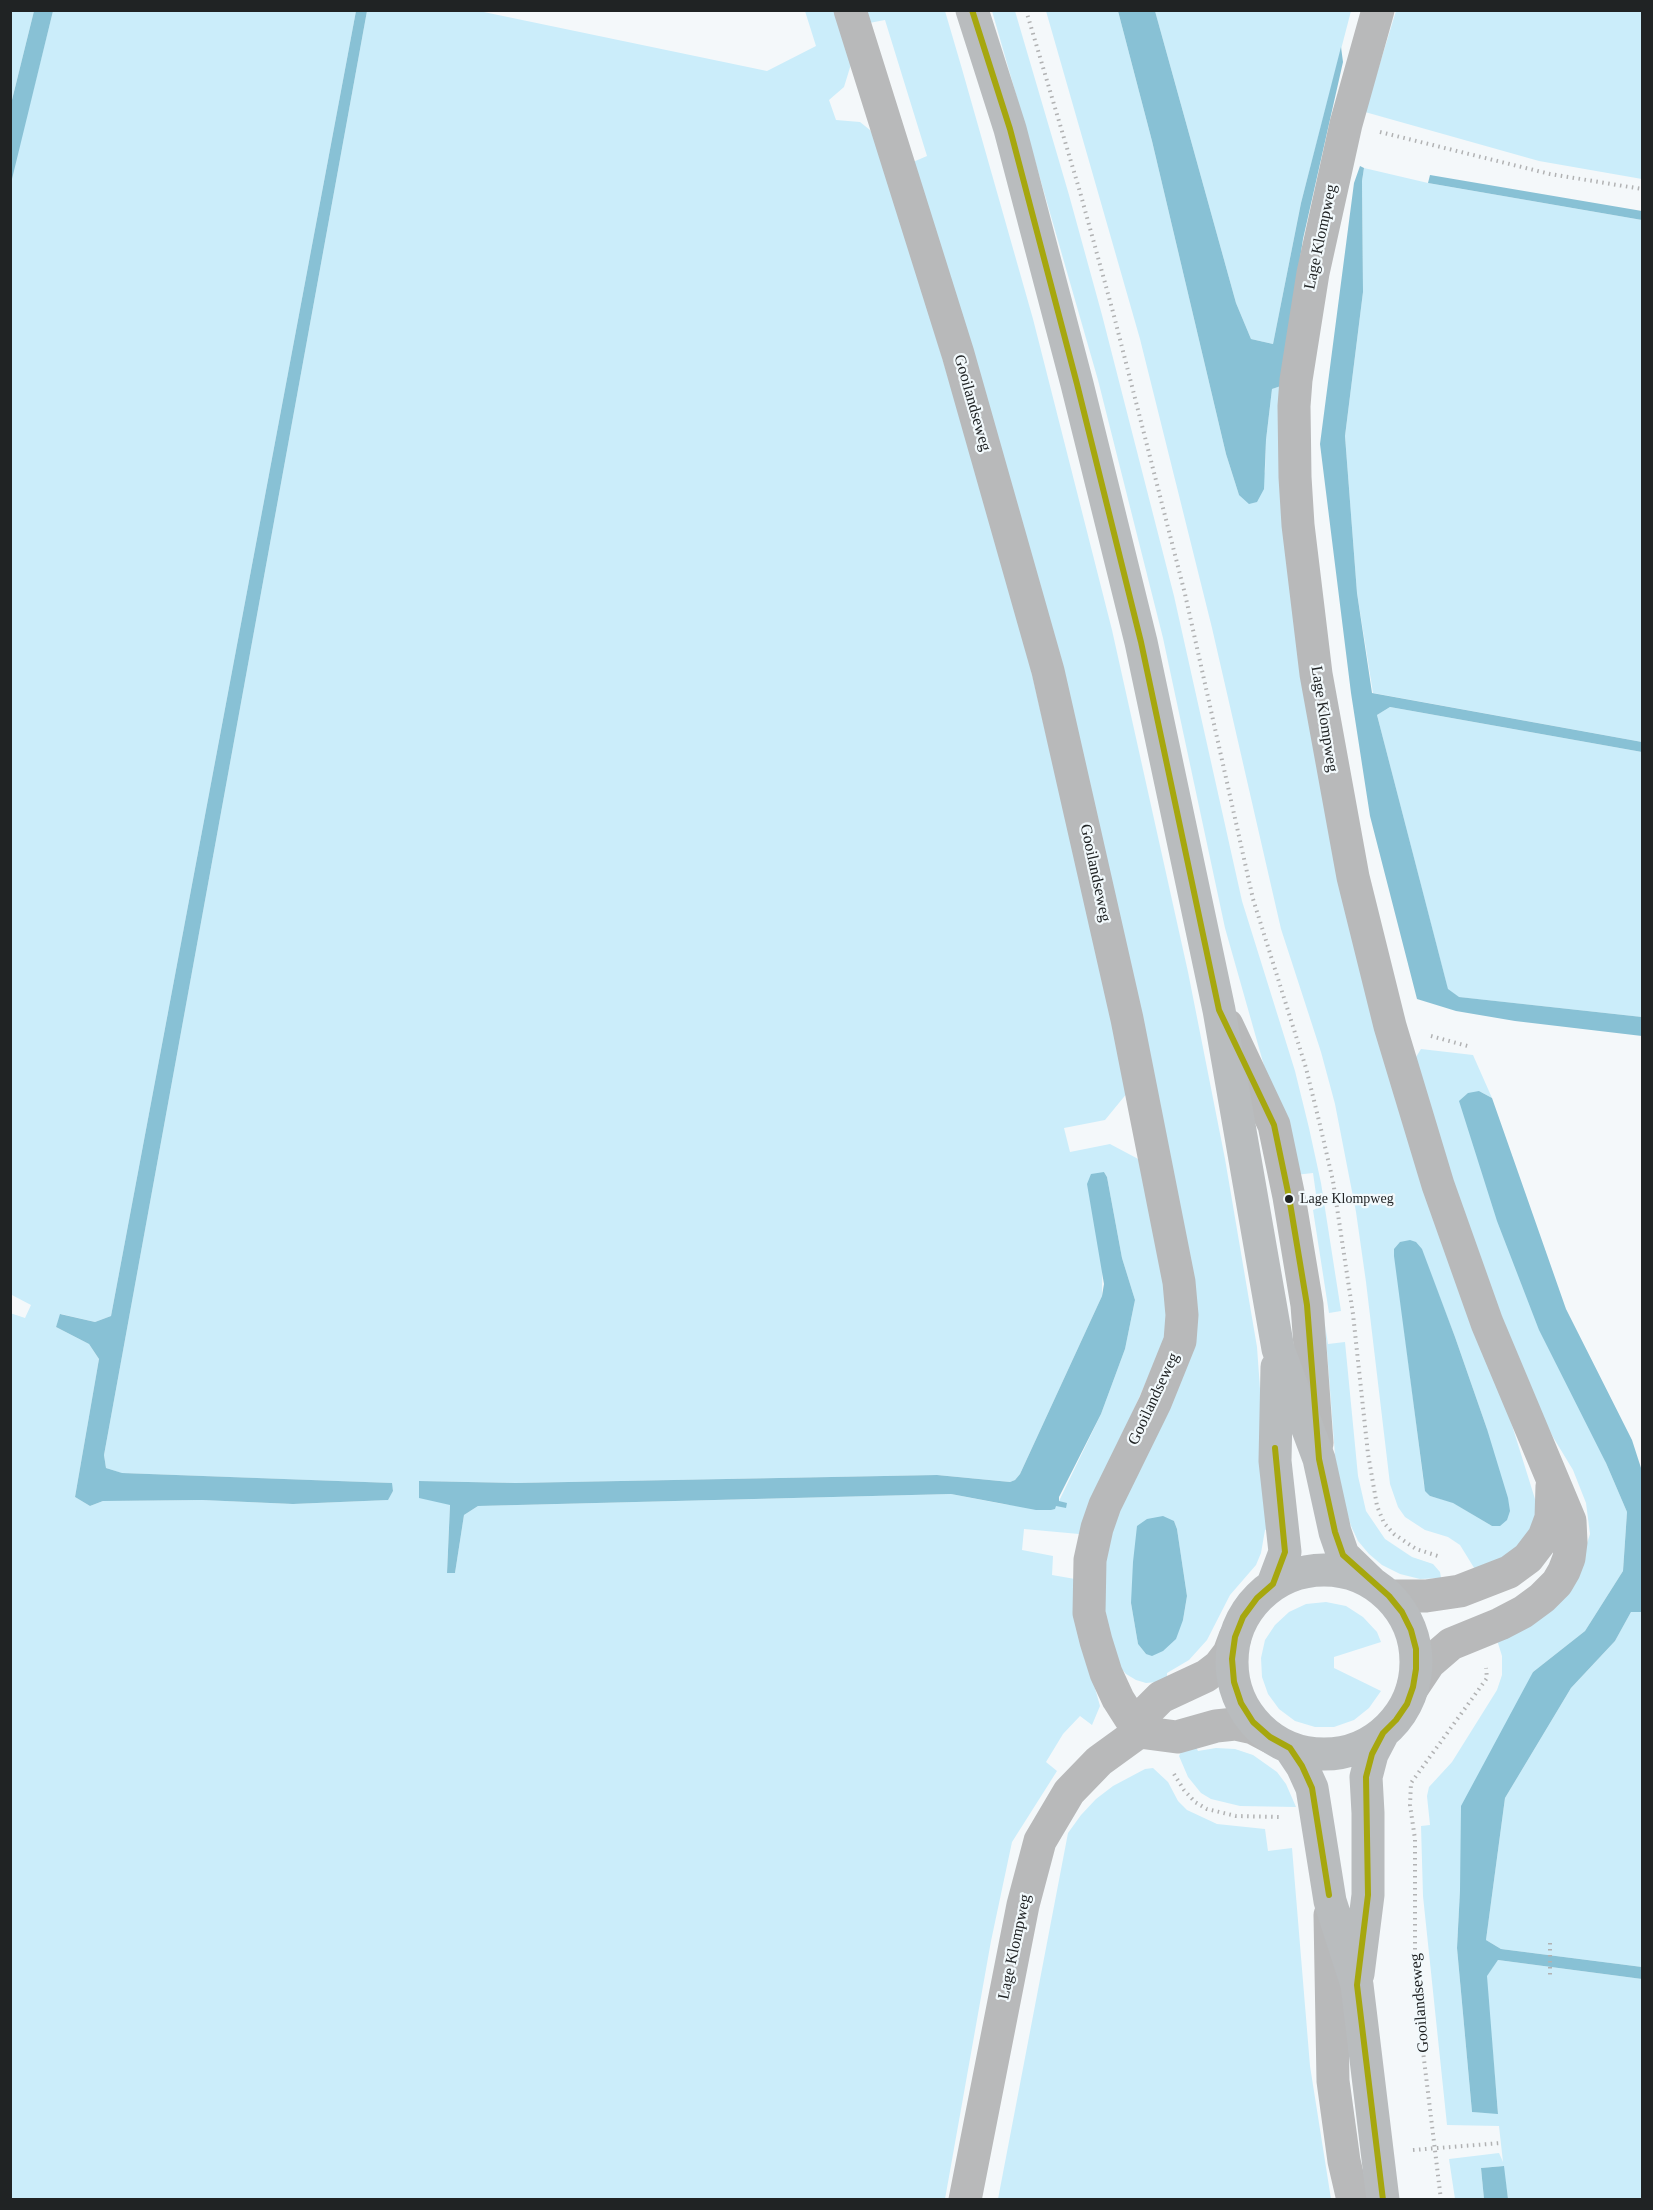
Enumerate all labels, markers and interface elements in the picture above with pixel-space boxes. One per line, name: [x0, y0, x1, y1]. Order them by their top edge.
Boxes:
street label: Lage Klompweg: [1300, 183, 1342, 291]
street label: Gooilandseweg: [949, 353, 995, 453]
street label: Lage Klompweg: [1306, 665, 1342, 773]
street label: Gooilandseweg: [1075, 822, 1115, 924]
place label: Lage Klompweg: [1300, 1191, 1394, 1207]
marker: Lage Klompweg: [1283, 1193, 1295, 1205]
street label: Gooilandseweg: [1124, 1350, 1184, 1448]
street label: Lage Klompweg: [994, 1893, 1036, 2001]
street label: Gooilandseweg: [1406, 1953, 1434, 2053]

